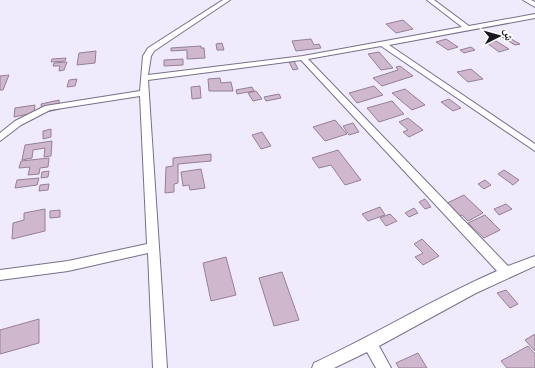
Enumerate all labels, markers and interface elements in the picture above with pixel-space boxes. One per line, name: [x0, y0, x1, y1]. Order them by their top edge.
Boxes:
north arrow: [479, 16, 519, 56]
text: ش: [500, 28, 517, 42]

